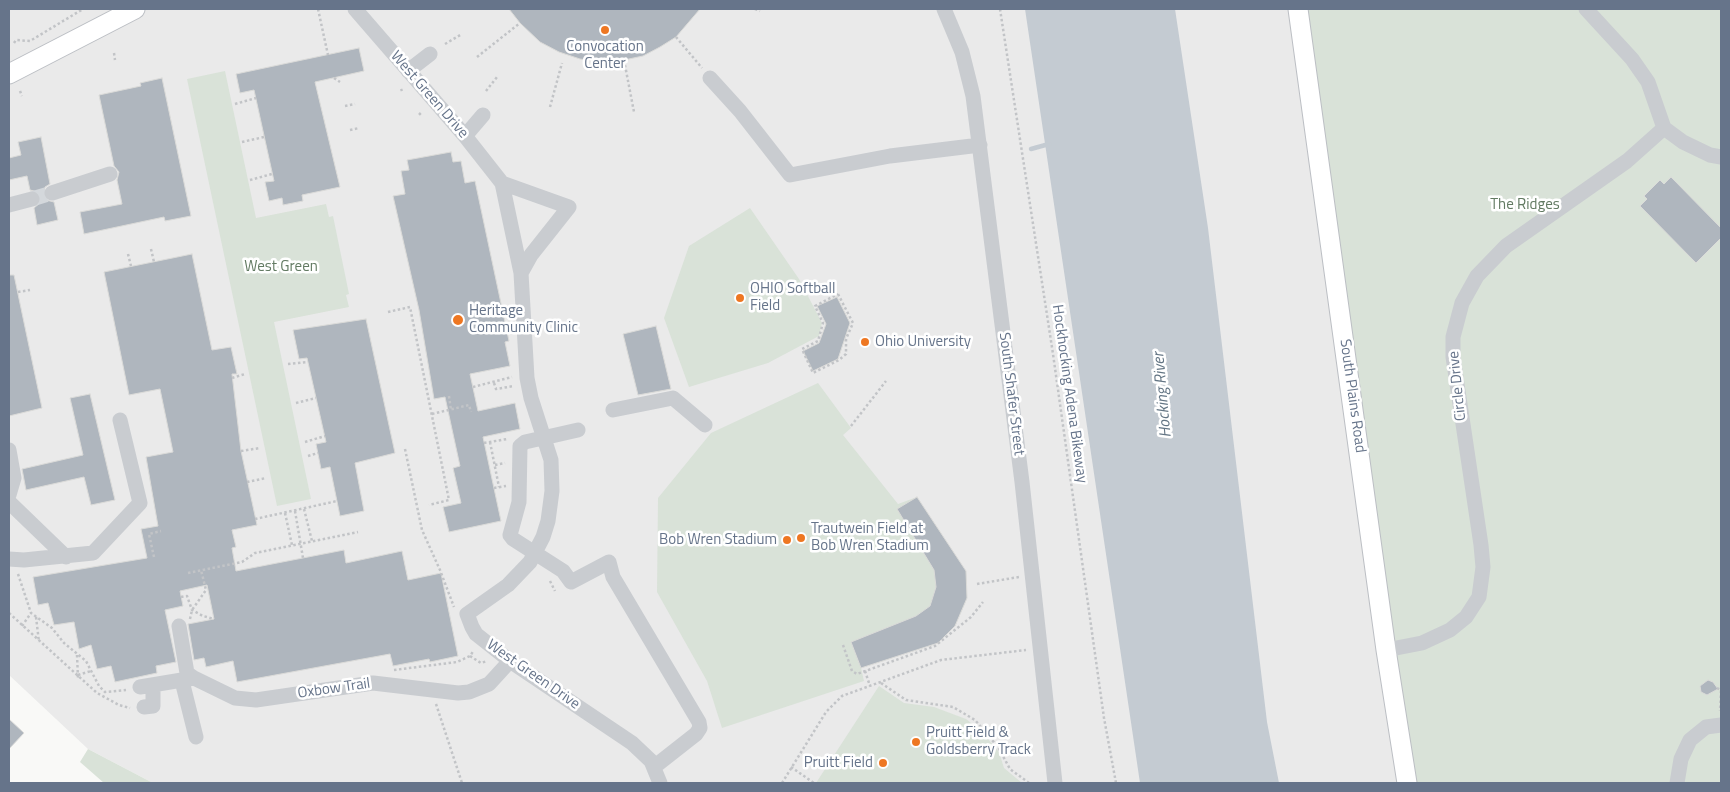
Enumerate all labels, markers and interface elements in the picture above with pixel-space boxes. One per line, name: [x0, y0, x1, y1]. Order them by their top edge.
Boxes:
marker: Convocation Center: [599, 24, 611, 36]
place label: Convocation Center: [566, 38, 644, 73]
street label: West Green Drive: [386, 48, 472, 142]
park label: The Ridges: [1490, 196, 1560, 214]
park label: West Green: [244, 258, 318, 276]
place label: OHIO Softball Field: [750, 280, 836, 315]
marker: OHIO Softball Field: [734, 292, 746, 304]
place label: Heritage Community Clinic: [469, 302, 578, 337]
street label: Hockhocking Adena Bikeway: [1048, 304, 1090, 484]
marker: Heritage Community Clinic: [451, 313, 465, 327]
street label: South Shafer Street: [995, 331, 1027, 457]
place label: Ohio University: [875, 333, 971, 351]
marker: Ohio University: [859, 336, 871, 348]
street label: South Plains Road: [1335, 338, 1369, 454]
street label: Circle Drive: [1445, 350, 1471, 422]
water label: Hocking River: [1150, 352, 1176, 438]
place label: Trautwein Field at Bob Wren Stadium: [811, 520, 929, 555]
place label: Bob Wren Stadium: [659, 531, 777, 549]
marker: Trautwein Field at Bob Wren Stadium: [795, 532, 807, 544]
marker: Bob Wren Stadium: [781, 534, 793, 546]
street label: West Green Drive: [483, 636, 583, 714]
street label: Oxbow Trail: [297, 675, 371, 703]
place label: Pruitt Field & Goldsberry Track: [926, 724, 1031, 759]
marker: Pruitt Field & Goldsberry Track: [910, 736, 922, 748]
place label: Pruitt Field: [804, 754, 873, 772]
marker: Pruitt Field: [877, 757, 889, 769]

